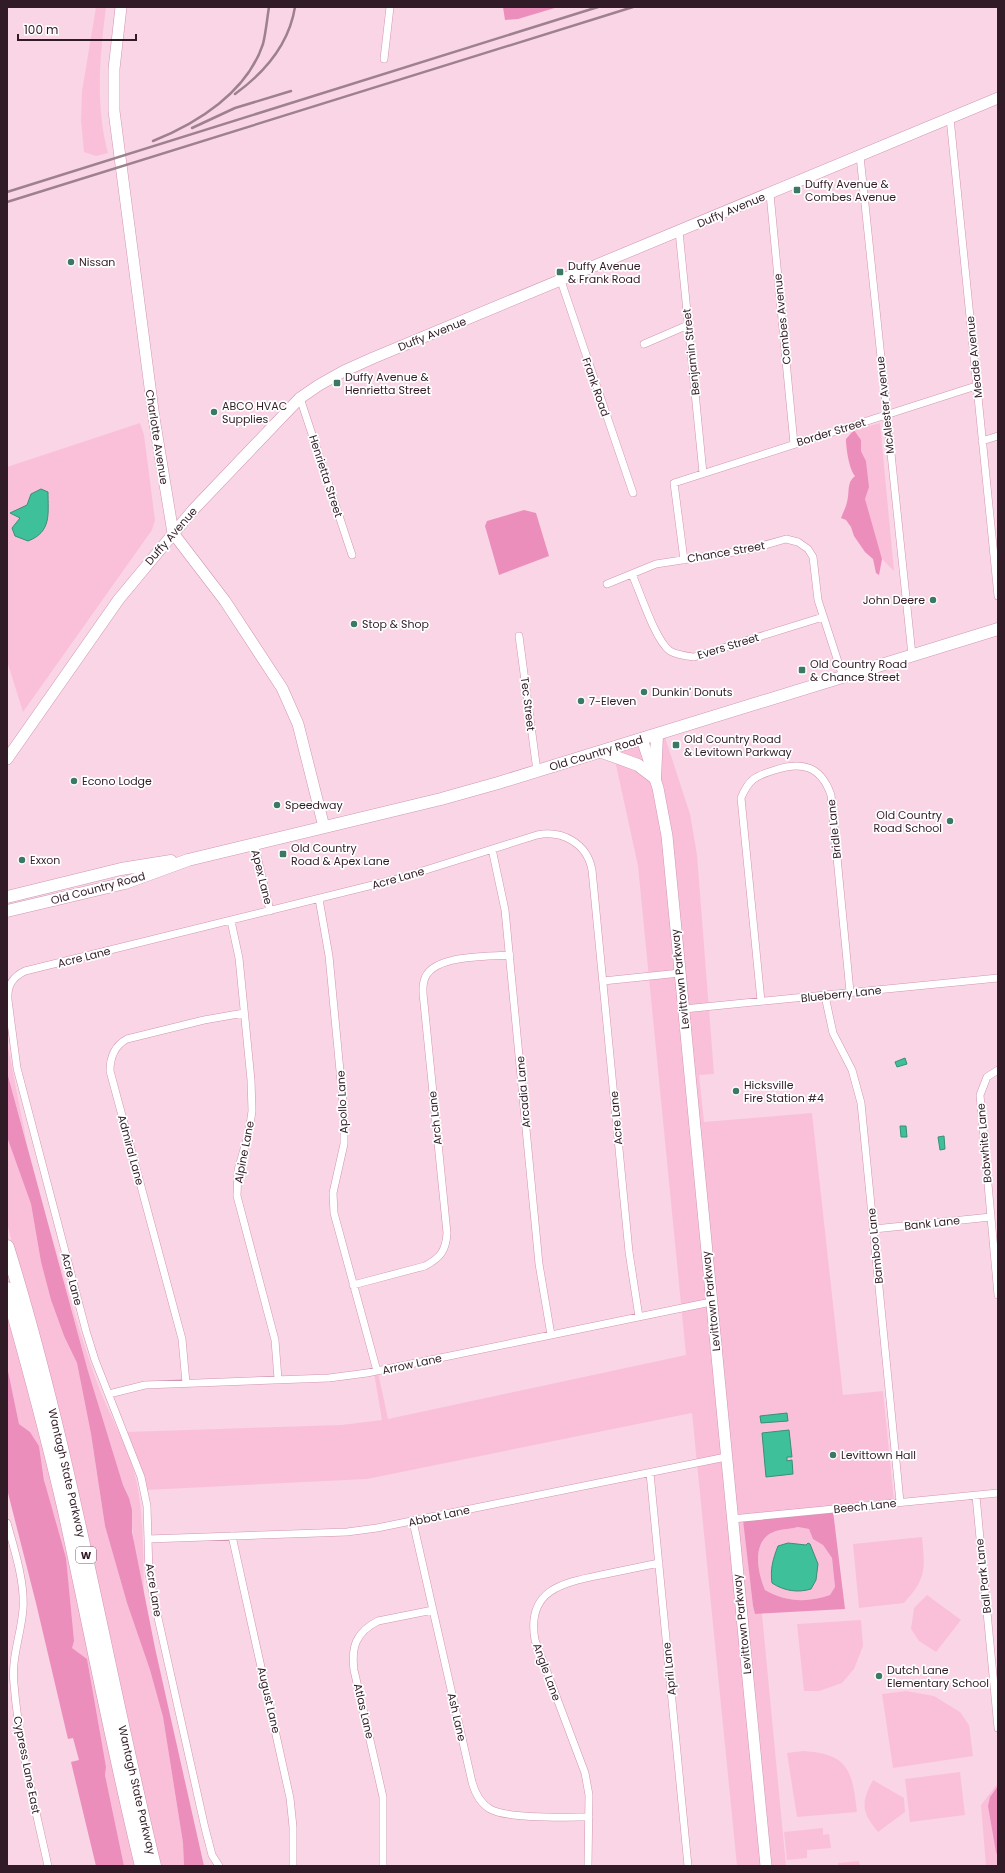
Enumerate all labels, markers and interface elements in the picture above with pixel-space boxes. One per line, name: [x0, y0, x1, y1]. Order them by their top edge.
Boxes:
scale bar: [18, 16, 136, 42]
text: 100 m: [24, 21, 58, 38]
place label: Duffy Avenue & Combes Avenue: [805, 176, 896, 205]
marker: Duffy Avenue & Combes Avenue: [792, 185, 802, 195]
street label: Duffy Avenue: [695, 188, 768, 232]
place label: Nissan: [79, 254, 115, 270]
marker: Nissan: [66, 257, 76, 267]
place label: Duffy Avenue & Frank Road: [568, 258, 641, 287]
marker: Duffy Avenue & Frank Road: [555, 267, 565, 277]
street label: Combes Avenue: [769, 273, 795, 365]
street label: Benjamin Street: [678, 308, 704, 396]
street label: Duffy Avenue: [395, 313, 469, 355]
street label: Meade Avenue: [962, 315, 986, 399]
street label: Frank Road: [578, 355, 614, 419]
street label: McAlester Avenue: [872, 355, 898, 455]
place label: Duffy Avenue & Henrietta Street: [345, 369, 431, 398]
marker: Duffy Avenue & Henrietta Street: [332, 378, 342, 388]
street label: Charlotte Avenue: [142, 388, 172, 486]
place label: ABCO HVAC Supplies: [222, 398, 287, 427]
marker: ABCO HVAC Supplies: [209, 407, 219, 417]
street label: Border Street: [795, 414, 867, 450]
street label: Henrietta Street: [305, 433, 347, 519]
street label: Duffy Avenue: [141, 503, 201, 569]
street label: Chance Street: [686, 537, 766, 567]
place label: John Deere: [863, 592, 925, 608]
marker: John Deere: [928, 595, 938, 605]
place label: Stop & Shop: [362, 616, 429, 632]
marker: Stop & Shop: [349, 619, 359, 629]
street label: Evers Street: [695, 629, 761, 663]
place label: Old Country Road & Chance Street: [810, 656, 907, 685]
marker: Old Country Road & Chance Street: [797, 665, 807, 675]
street label: Tec Street: [517, 676, 539, 732]
place label: Dunkin' Donuts: [652, 684, 733, 700]
marker: Dunkin' Donuts: [639, 687, 649, 697]
place label: 7-Eleven: [589, 693, 636, 709]
marker: 7-Eleven: [576, 696, 586, 706]
street label: Old Country Road: [547, 731, 645, 775]
place label: Old Country Road & Levitown Parkway: [684, 731, 793, 760]
marker: Old Country Road & Levitown Parkway: [671, 740, 681, 750]
place label: Econo Lodge: [82, 773, 152, 789]
marker: Econo Lodge: [69, 776, 79, 786]
place label: Speedway: [285, 797, 343, 813]
street label: Bridle Lane: [823, 798, 845, 859]
marker: Speedway: [272, 800, 282, 810]
place label: Old Country Road School: [874, 807, 943, 836]
marker: Old Country Road School: [945, 816, 955, 826]
place label: Old Country Road & Apex Lane: [291, 840, 390, 869]
street label: Apex Lane: [247, 848, 277, 906]
marker: Old Country Road & Apex Lane: [278, 849, 288, 859]
place label: Exxon: [30, 852, 60, 868]
marker: Exxon: [17, 855, 27, 865]
street label: Acre Lane: [370, 863, 426, 893]
street label: Old Country Road: [49, 868, 147, 908]
street label: Levittown Parkway: [667, 927, 693, 1030]
street label: Acre Lane: [56, 943, 112, 971]
street label: Blueberry Lane: [800, 982, 882, 1006]
street label: Arcadia Lane: [512, 1055, 534, 1129]
street label: Apollo Lane: [332, 1070, 352, 1134]
place label: Hicksville Fire Station #4: [744, 1077, 824, 1106]
marker: Hicksville Fire Station #4: [731, 1086, 741, 1096]
street label: Arch Lane: [424, 1090, 446, 1146]
street label: Acre Lane: [606, 1090, 626, 1146]
street label: Bobwhite Lane: [973, 1102, 995, 1183]
street label: Admiral Lane: [114, 1113, 148, 1187]
street label: Alpine Lane: [230, 1119, 258, 1185]
street label: Bamboo Lane: [863, 1207, 887, 1285]
street label: Bank Lane: [903, 1212, 961, 1234]
street label: Levittown Parkway: [698, 1249, 724, 1352]
street label: Acre Lane: [57, 1251, 87, 1307]
street label: Arrow Lane: [381, 1350, 444, 1378]
street label: Wantagh State Parkway: [44, 1407, 90, 1540]
place label: Levittown Hall: [841, 1447, 916, 1463]
marker: Levittown Hall: [828, 1450, 838, 1460]
street label: Beech Lane: [833, 1495, 897, 1517]
street label: Abbot Lane: [407, 1502, 471, 1530]
street label: Ball Park Lane: [971, 1538, 995, 1614]
road number: W: [76, 1547, 96, 1563]
street label: Acre Lane: [142, 1562, 166, 1618]
street label: Levittown Parkway: [729, 1572, 755, 1675]
street label: Angle Lane: [529, 1641, 565, 1703]
street label: April Lane: [658, 1641, 680, 1696]
place label: Dutch Lane Elementary School: [887, 1662, 989, 1691]
street label: August Lane: [254, 1665, 284, 1735]
marker: Dutch Lane Elementary School: [874, 1671, 884, 1681]
street label: Atlas Lane: [350, 1682, 378, 1740]
street label: Ash Lane: [444, 1691, 470, 1743]
street label: Cypress Lane East: [10, 1715, 44, 1815]
street label: Wantagh State Parkway: [114, 1724, 160, 1857]

